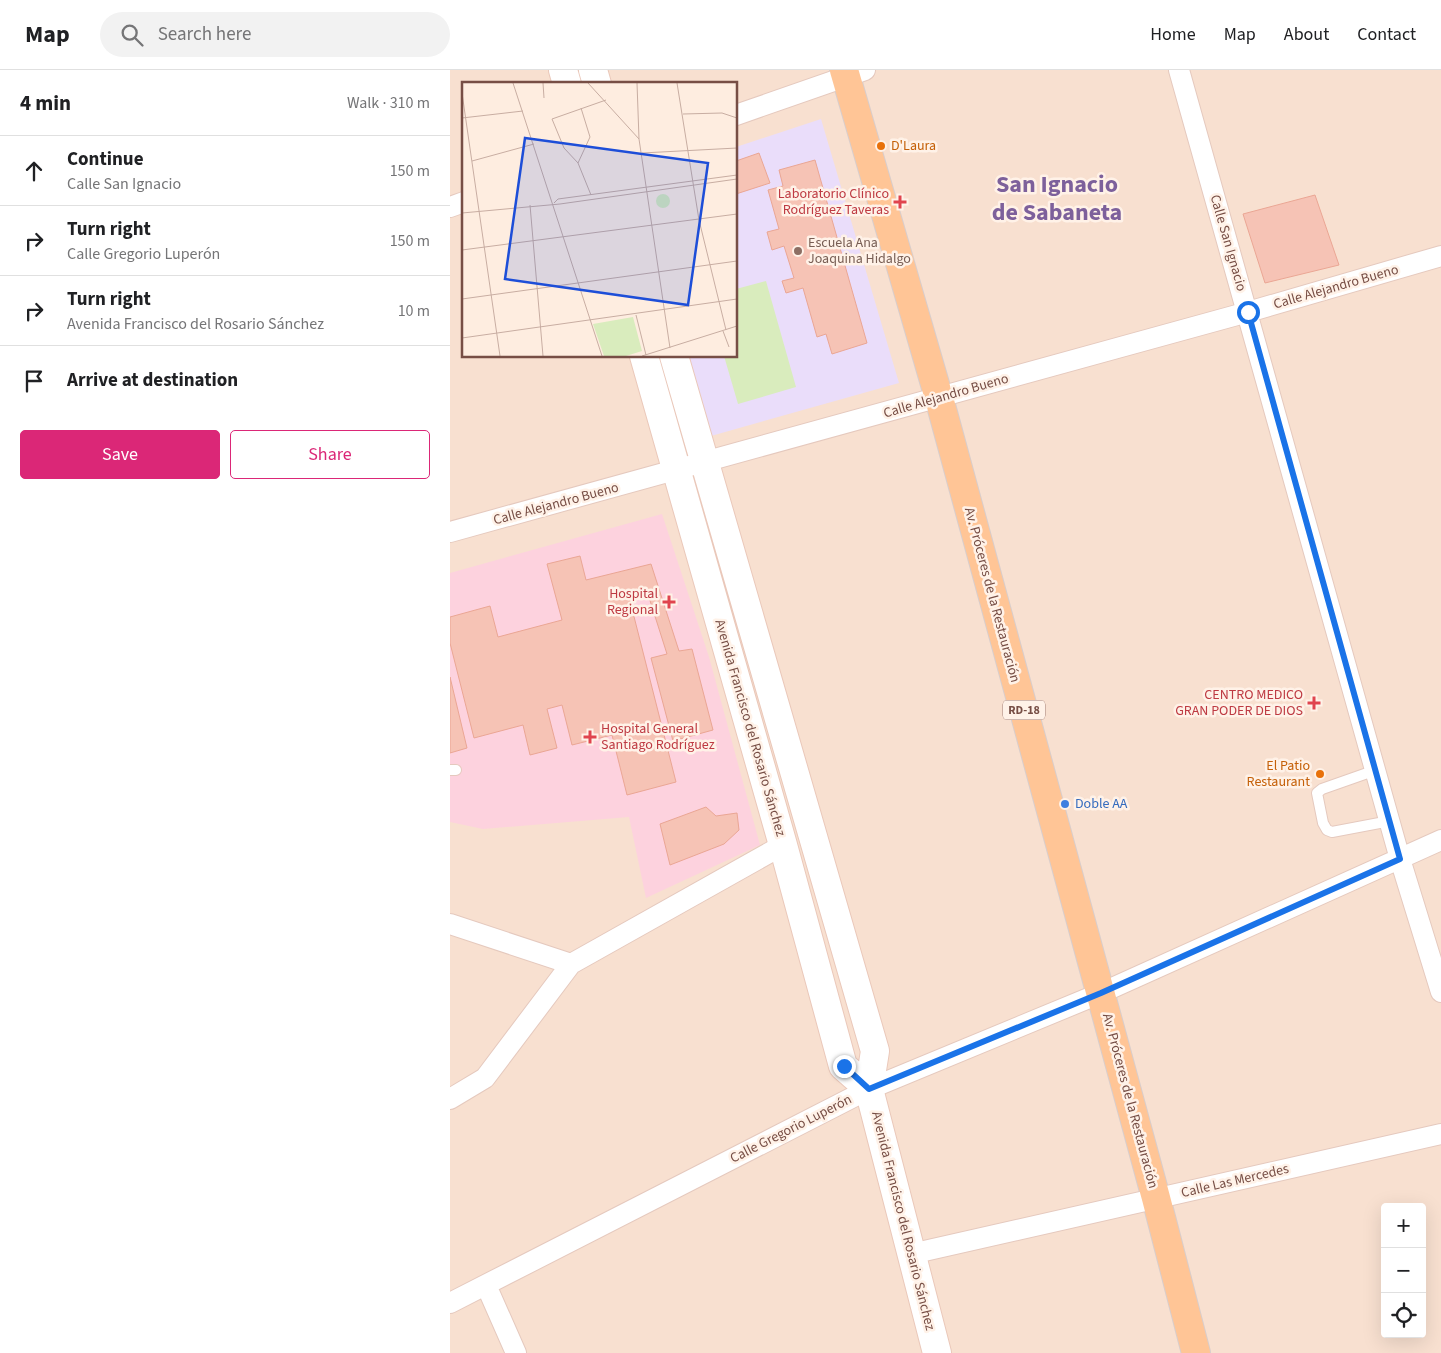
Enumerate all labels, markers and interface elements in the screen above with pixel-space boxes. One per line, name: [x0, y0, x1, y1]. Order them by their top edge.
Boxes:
search box: [100, 12, 450, 57]
text: Map: [25, 17, 70, 52]
icon: search: [118, 21, 146, 49]
text: Search here: [158, 21, 251, 48]
text: Home: [1150, 22, 1196, 47]
text: Map: [1224, 22, 1256, 47]
text: About: [1284, 22, 1329, 47]
text: Contact: [1357, 22, 1416, 47]
inset map: [462, 82, 738, 358]
text: 4 min: [20, 88, 71, 118]
text: Walk · 310 m: [347, 92, 430, 114]
place label: D'Laura: [891, 136, 936, 156]
marker: D'Laura: [875, 140, 887, 152]
text: Continue: [67, 146, 144, 173]
icon: ahead: [20, 157, 48, 185]
text: 150 m: [390, 160, 430, 182]
district label: San Ignacio de Sabaneta: [992, 167, 1122, 230]
text: Calle San Ignacio: [67, 173, 181, 195]
place label: Laboratorio Clínico Rodríguez Taveras: [778, 184, 889, 220]
street label: Calle San Ignacio: [1205, 192, 1251, 294]
marker: Laboratorio Clínico Rodríguez Taveras: [893, 195, 907, 209]
text: Turn right: [67, 216, 151, 243]
icon: right: [20, 227, 48, 255]
text: 150 m: [390, 230, 430, 252]
place label: Escuela Ana Joaquina Hidalgo: [808, 233, 911, 269]
text: Calle Gregorio Luperón: [67, 243, 220, 265]
marker: Escuela Ana Joaquina Hidalgo: [792, 245, 804, 257]
street label: Calle Alejandro Bueno: [1271, 260, 1401, 314]
text: Turn right: [67, 286, 151, 313]
icon: right: [20, 297, 48, 325]
text: 10 m: [398, 300, 430, 322]
route start: [1237, 301, 1260, 324]
text: Avenida Francisco del Rosario Sánchez: [67, 313, 324, 335]
icon: arrive: [20, 367, 48, 395]
text: Arrive at destination: [67, 367, 238, 394]
street label: Calle Alejandro Bueno: [881, 369, 1011, 423]
button: Save: [20, 430, 220, 479]
button: Share: [230, 430, 430, 479]
street label: Calle Alejandro Bueno: [491, 478, 621, 530]
street label: Av. Próceres de la Restauración: [959, 505, 1025, 685]
place label: Hospital Regional: [607, 584, 658, 620]
marker: Hospital Regional: [662, 595, 676, 609]
street label: Avenida Francisco del Rosario Sánchez: [709, 617, 791, 839]
place label: CENTRO MEDICO GRAN PODER DE DIOS: [1175, 685, 1303, 721]
marker: CENTRO MEDICO GRAN PODER DE DIOS: [1307, 696, 1321, 710]
road number: RD-18: [1003, 700, 1045, 720]
place label: Hospital General Santiago Rodríguez: [601, 719, 715, 755]
marker: Hospital General Santiago Rodríguez: [583, 730, 597, 744]
place label: El Patio Restaurant: [1247, 756, 1310, 792]
marker: El Patio Restaurant: [1314, 768, 1326, 780]
place label: Doble AA: [1075, 794, 1128, 814]
marker: Doble AA: [1059, 798, 1071, 810]
street label: Av. Próceres de la Restauración: [1097, 1011, 1163, 1191]
route end: [833, 1055, 856, 1078]
street label: Calle Gregorio Luperón: [727, 1090, 855, 1168]
street label: Avenida Francisco del Rosario Sánchez: [866, 1109, 940, 1333]
street label: Calle Las Mercedes: [1179, 1159, 1291, 1203]
map controls: [1381, 1203, 1426, 1338]
button: +: [1381, 1203, 1426, 1248]
button: −: [1381, 1248, 1426, 1293]
button: locate: [1381, 1293, 1426, 1338]

